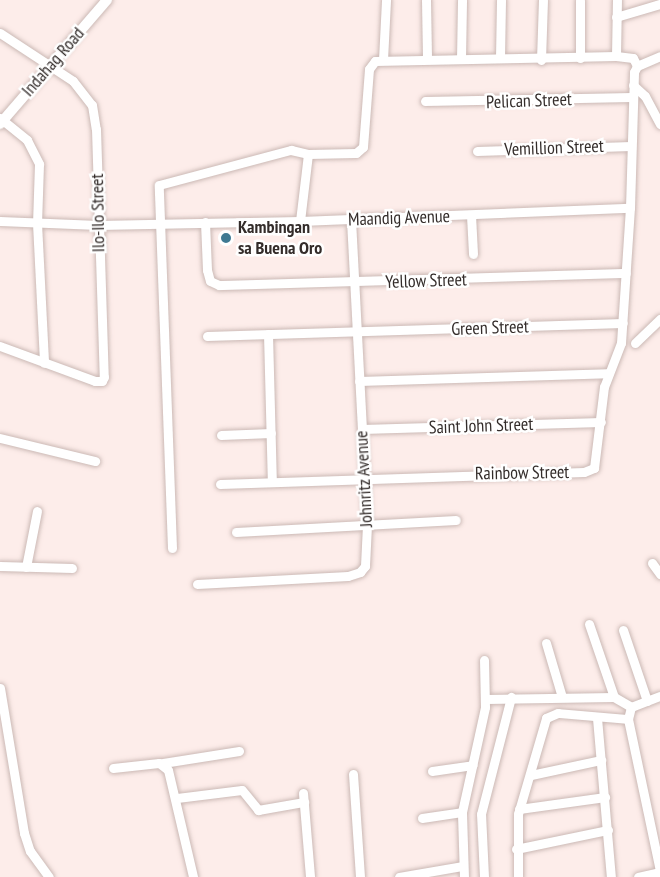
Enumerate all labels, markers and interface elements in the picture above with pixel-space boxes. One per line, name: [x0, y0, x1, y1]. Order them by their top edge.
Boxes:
street label: Indahag Road: [17, 23, 89, 101]
street label: Pelican Street: [486, 89, 572, 113]
street label: Vemillion Street: [504, 135, 604, 161]
street label: Ilo-Ilo Street: [87, 173, 109, 253]
street label: Maandig Avenue: [347, 205, 451, 231]
place label: Kambingan sa Buena Oro: [238, 217, 322, 260]
marker: Kambingan sa Buena Oro: [219, 231, 233, 245]
street label: Yellow Street: [385, 269, 467, 293]
street label: Green Street: [451, 316, 529, 340]
street label: Saint John Street: [428, 413, 534, 439]
street label: Johnritz Avenue: [351, 430, 377, 528]
street label: Rainbow Street: [474, 461, 570, 485]

